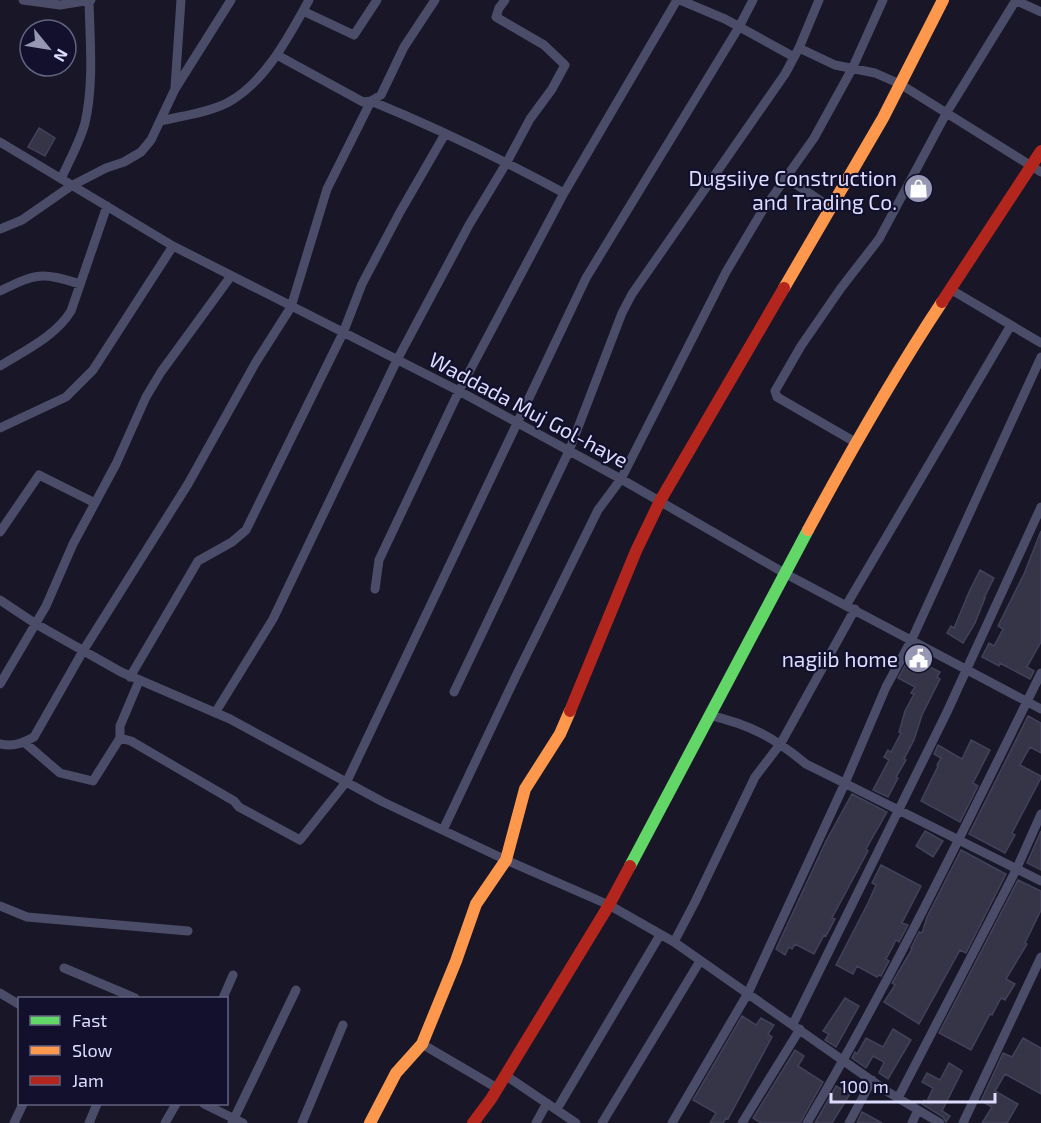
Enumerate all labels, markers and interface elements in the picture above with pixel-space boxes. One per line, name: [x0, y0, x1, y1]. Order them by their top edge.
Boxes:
north arrow: [18, 18, 78, 78]
text: N: [50, 46, 73, 66]
place label: Dugsiiye Construction and Trading Co.: [689, 165, 897, 214]
shop icon: Dugsiiye Construction and Trading Co.: [902, 173, 934, 205]
street label: Waddada Muj Gol-haye: [425, 346, 633, 473]
public building icon: nagiib home: [903, 642, 935, 674]
place label: nagiib home: [782, 646, 898, 671]
legend: [18, 997, 228, 1105]
text: Fast: [72, 1009, 107, 1031]
text: Slow: [72, 1039, 113, 1061]
scale bar: [831, 1066, 994, 1104]
text: Jam: [72, 1069, 104, 1091]
text: 100 m: [840, 1075, 889, 1097]

